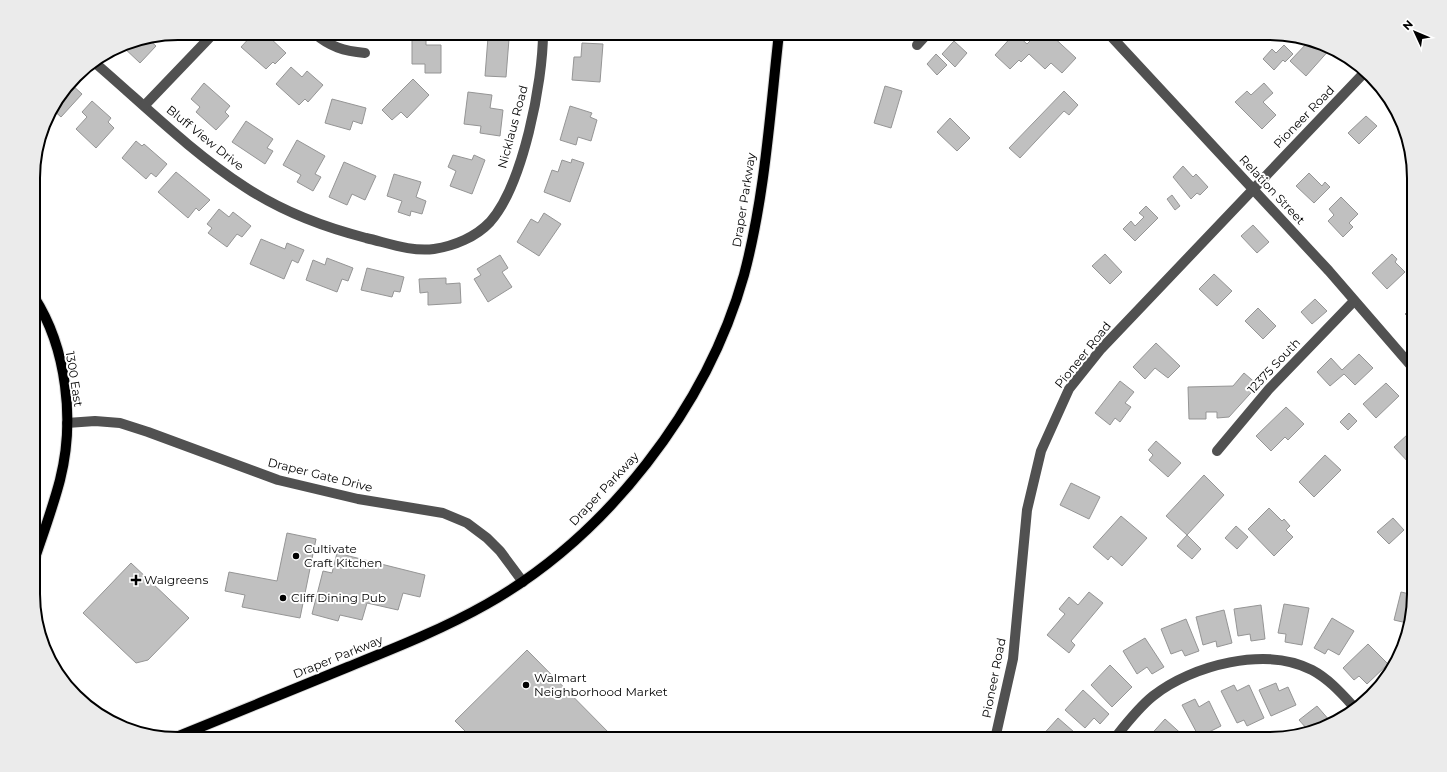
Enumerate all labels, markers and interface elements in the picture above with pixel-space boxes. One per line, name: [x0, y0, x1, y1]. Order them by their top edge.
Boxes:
north arrow: [1395, 12, 1435, 52]
text: N: [1400, 17, 1416, 33]
street label: Pioneer Road: [1270, 82, 1337, 151]
street label: Nicklaus Road: [494, 84, 531, 170]
street label: Bluff View Drive: [164, 102, 247, 173]
street label: Draper Parkway: [729, 151, 758, 248]
street label: Relation Street: [1236, 152, 1308, 228]
street label: Pioneer Road: [1051, 318, 1114, 391]
street label: 12375 South: [1244, 335, 1303, 397]
street label: 1300 East: [63, 350, 86, 408]
street label: Draper Parkway: [566, 448, 642, 529]
street label: Draper Gate Drive: [266, 454, 374, 495]
place label: Cultivate Craft Kitchen: [304, 541, 382, 570]
marker: Cultivate Craft Kitchen: [291, 551, 301, 561]
place label: Walgreens: [144, 572, 208, 587]
marker: Walgreens: [131, 575, 141, 585]
place label: Cliff Dining Pub: [291, 590, 386, 605]
marker: Cliff Dining Pub: [278, 593, 288, 603]
street label: Draper Parkway: [291, 632, 385, 681]
street label: Pioneer Road: [978, 637, 1009, 719]
place label: Walmart Neighborhood Market: [534, 670, 668, 699]
marker: Walmart Neighborhood Market: [521, 680, 531, 690]

